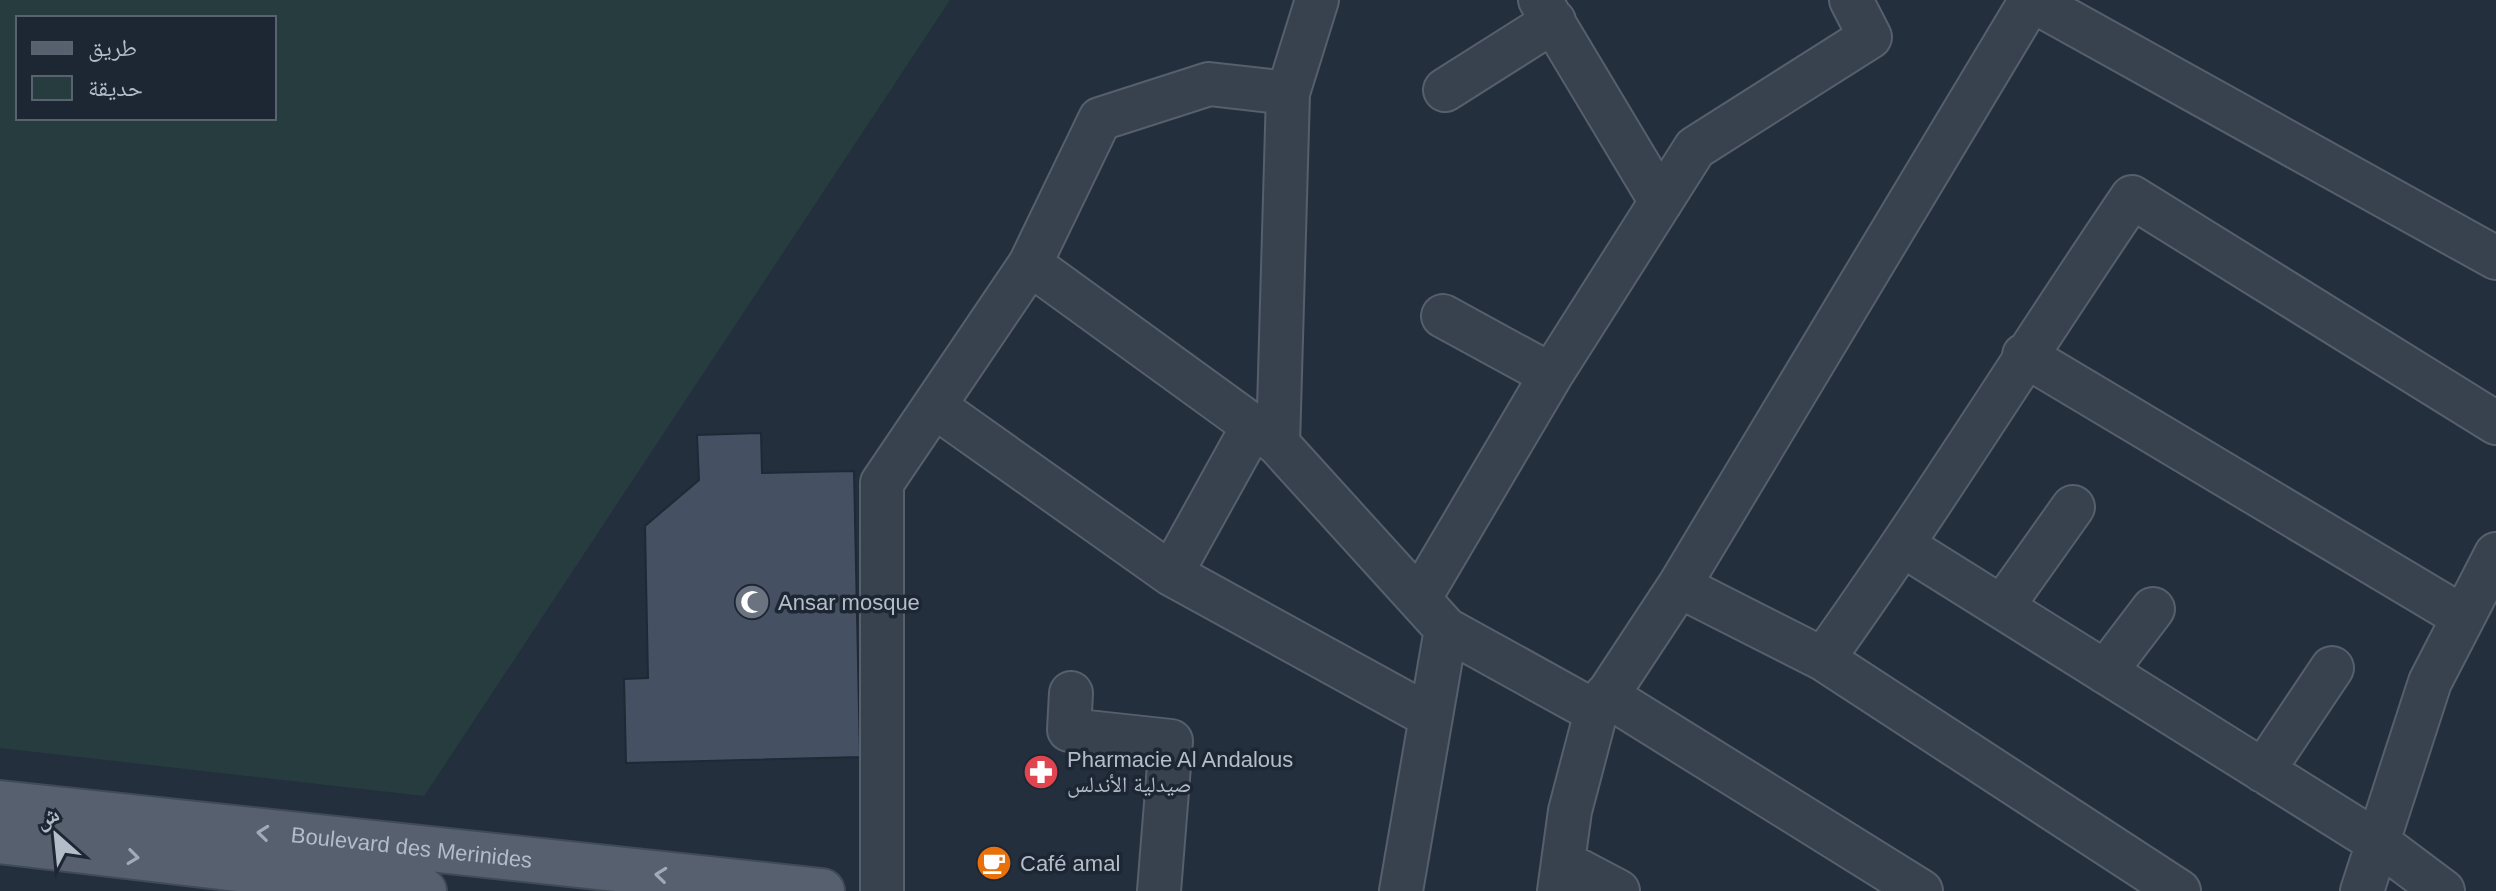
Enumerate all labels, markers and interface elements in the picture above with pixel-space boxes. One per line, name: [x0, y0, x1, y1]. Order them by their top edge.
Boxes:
legend: [16, 16, 276, 120]
text: طريق: [88, 34, 137, 62]
text: حديقة: [88, 74, 143, 101]
mosque icon: Ansar mosque: [733, 583, 771, 621]
place label: Ansar mosque: [778, 590, 920, 615]
place label: Pharmacie Al Andalous صيدلية الأندلس: [1067, 747, 1293, 798]
pharmacy icon: Pharmacie Al Andalous صيدلية الأندلس: [1022, 753, 1060, 791]
north arrow: [16, 795, 96, 875]
text: ش: [31, 801, 64, 835]
street label: Boulevard des Merinides: [290, 822, 533, 872]
one-way arrow: [256, 824, 269, 841]
cafe icon: Café amal: [975, 844, 1013, 882]
one-way arrow: [127, 849, 140, 866]
place label: Café amal: [1020, 851, 1120, 876]
one-way arrow: [654, 866, 667, 883]

